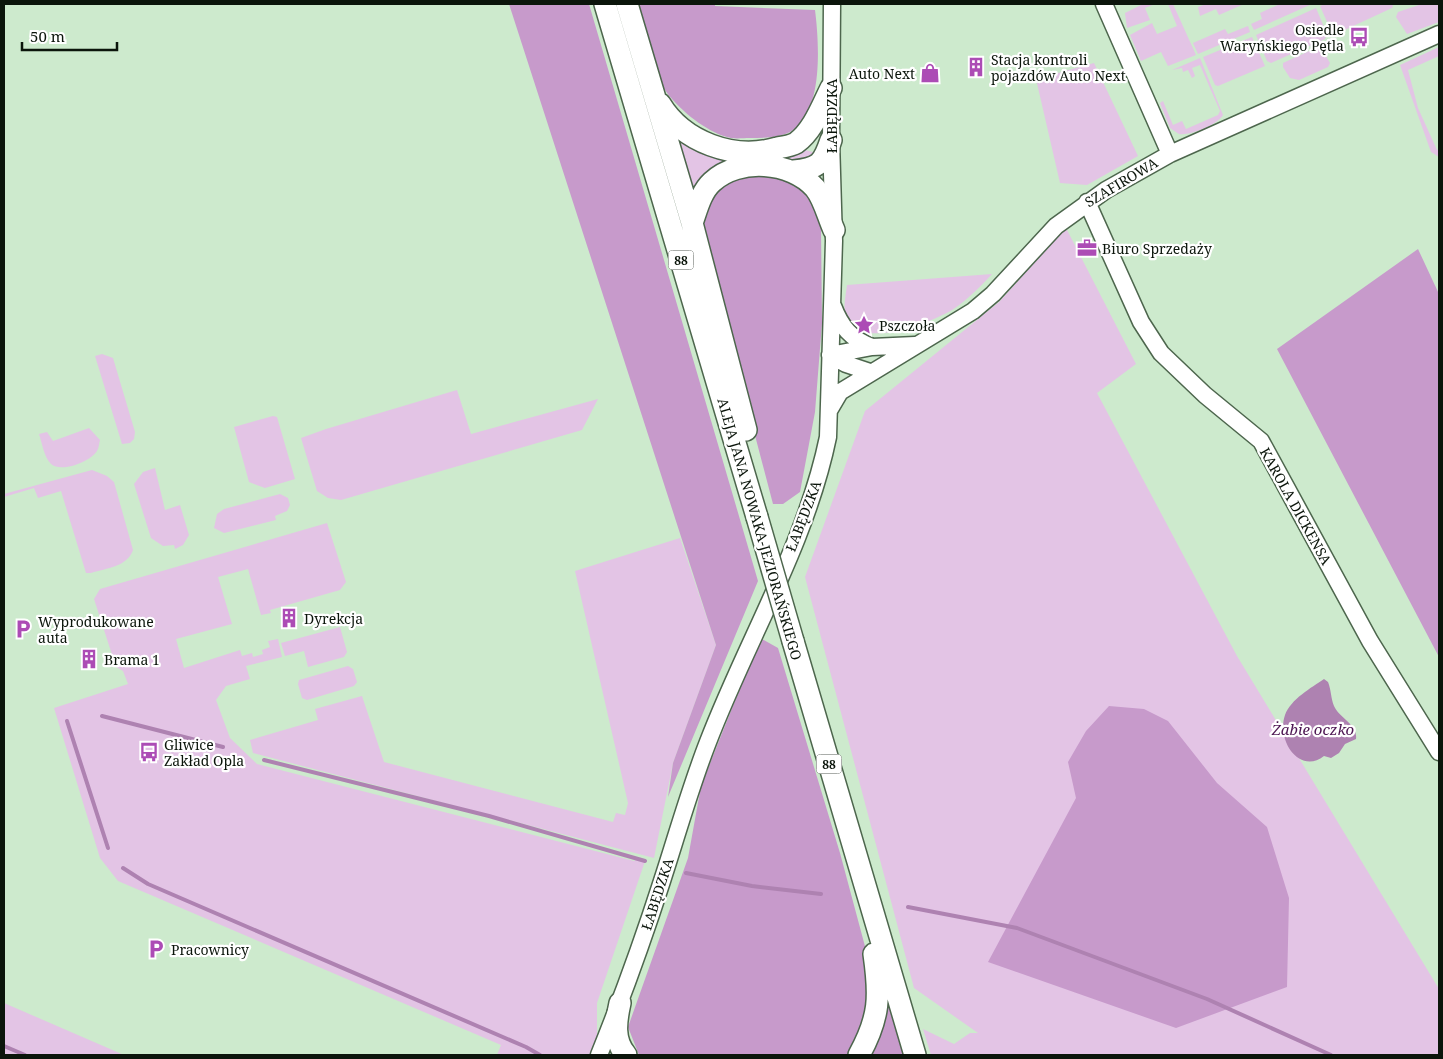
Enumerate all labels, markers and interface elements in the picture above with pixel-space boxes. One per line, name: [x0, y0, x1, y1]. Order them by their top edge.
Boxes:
scale bar: [22, 20, 118, 52]
place label: Osiedle Waryńskiego Pętla: [1220, 20, 1344, 55]
text: 50 m: [30, 26, 65, 46]
bus stop icon: Osiedle Waryńskiego Pętla: [1348, 26, 1370, 48]
place label: Stacja kontroli pojazdów Auto Next: [991, 50, 1126, 85]
building icon: Stacja kontroli pojazdów Auto Next: [965, 56, 987, 78]
shop icon: Auto Next: [919, 62, 941, 84]
place label: Auto Next: [849, 64, 915, 83]
street label: ŁABĘDZKA: [822, 79, 841, 153]
street label: SZAFIROWA: [1081, 153, 1161, 211]
office icon: Biuro Sprzedaży: [1076, 237, 1098, 259]
place label: Biuro Sprzedaży: [1102, 239, 1212, 258]
road number: 88: [668, 250, 694, 270]
place icon: Pszczoła: [853, 314, 875, 336]
place label: Pszczoła: [879, 316, 936, 335]
street label: ALEJA JANA NOWAKA-JEZIORAŃSKIEGO: [713, 396, 807, 662]
street label: KAROLA DICKENSA: [1256, 444, 1336, 568]
street label: ŁABĘDZKA: [781, 478, 825, 554]
building icon: Dyrekcja: [278, 607, 300, 629]
place label: Dyrekcja: [304, 609, 363, 628]
place label: Wyprodukowane auta: [38, 612, 154, 647]
parking icon: Wyprodukowane auta: [12, 618, 34, 640]
building icon: Brama 1: [78, 648, 100, 670]
place label: Brama 1: [104, 650, 160, 669]
water label: Żabie oczko: [1271, 719, 1354, 739]
place label: Gliwice Zakład Opla: [164, 735, 244, 770]
bus stop icon: Gliwice Zakład Opla: [138, 741, 160, 763]
road number: 88: [816, 754, 842, 774]
street label: ŁABĘDZKA: [636, 855, 678, 932]
parking icon: Pracownicy: [145, 938, 167, 960]
place label: Pracownicy: [171, 940, 249, 959]

